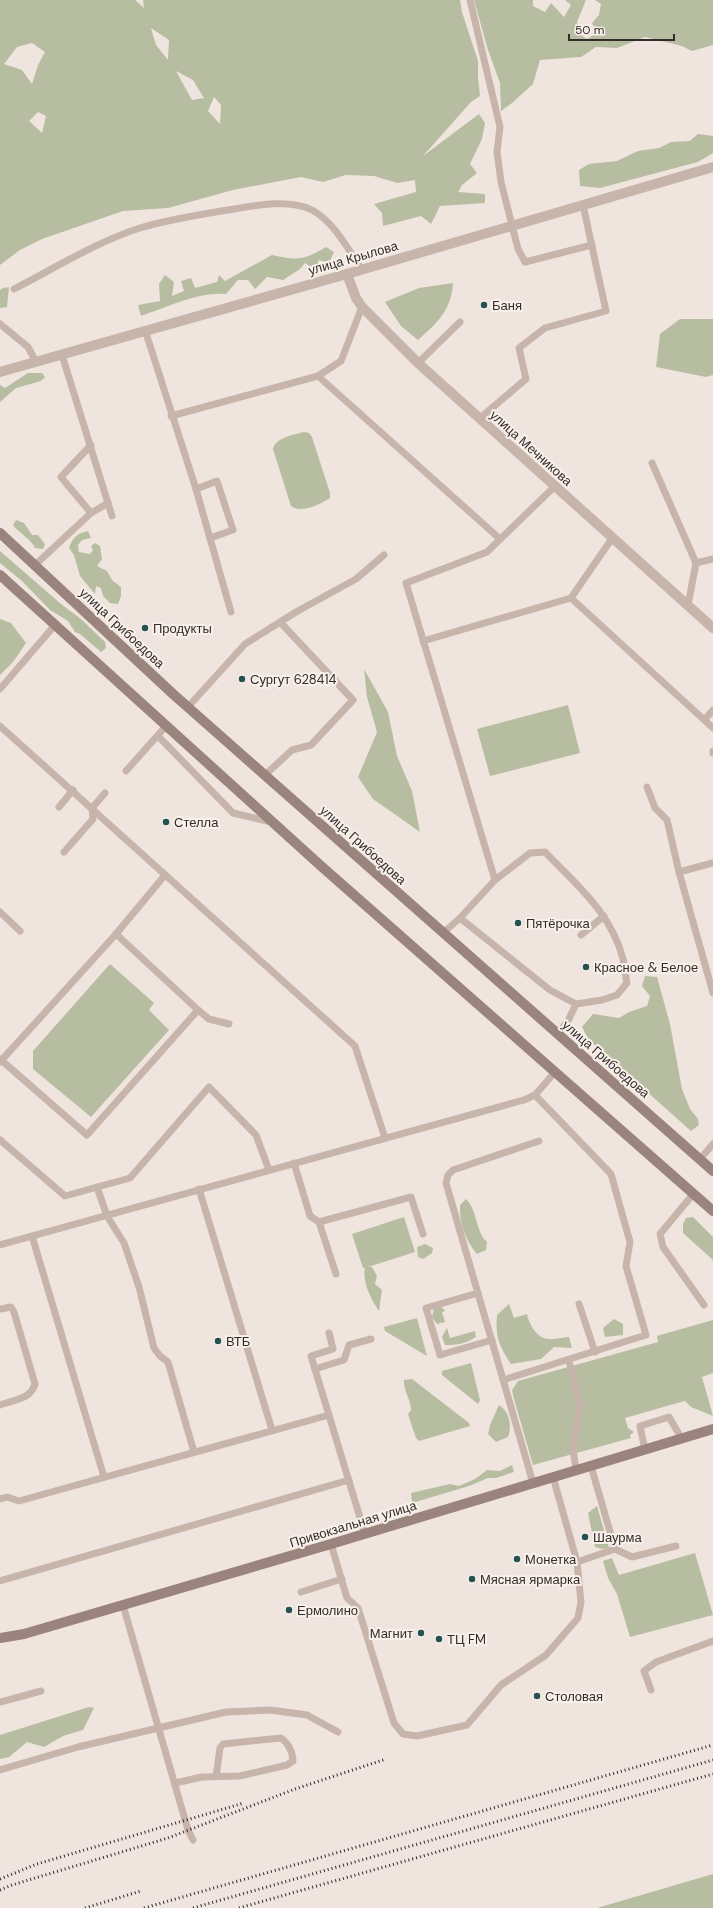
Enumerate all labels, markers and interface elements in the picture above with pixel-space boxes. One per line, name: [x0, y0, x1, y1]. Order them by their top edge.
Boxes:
scale bar: [569, 16, 674, 42]
text: 50 m: [575, 22, 604, 38]
street label: улица Крылова: [306, 237, 400, 279]
place label: Баня: [492, 297, 522, 314]
marker: Баня: [479, 300, 489, 310]
street label: улица Мечникова: [486, 406, 576, 490]
street label: улица Грибоедова: [76, 584, 169, 672]
place label: Продукты: [153, 620, 212, 637]
marker: Продукты: [140, 623, 150, 633]
place label: Сургут 628414: [250, 671, 337, 688]
marker: Сургут 628414: [237, 674, 247, 684]
street label: улица Грибоедова: [316, 802, 410, 889]
place label: Стелла: [174, 814, 219, 831]
marker: Стелла: [161, 817, 171, 827]
place label: Пятёрочка: [526, 915, 590, 932]
marker: Пятёрочка: [513, 918, 523, 928]
place label: Красное & Белое: [594, 959, 698, 976]
marker: Красное & Белое: [581, 962, 591, 972]
street label: улица Грибоедова: [559, 1016, 654, 1102]
place label: ВТБ: [226, 1333, 250, 1350]
marker: ВТБ: [213, 1336, 223, 1346]
street label: Привокзальная улица: [287, 1496, 419, 1551]
place label: Шаурма: [593, 1529, 643, 1546]
marker: Шаурма: [580, 1532, 590, 1542]
place label: Монетка: [525, 1551, 577, 1568]
marker: Монетка: [512, 1554, 522, 1564]
place label: Мясная ярмарка: [480, 1571, 581, 1588]
marker: Мясная ярмарка: [467, 1574, 477, 1584]
place label: Ермолино: [297, 1602, 358, 1619]
marker: Ермолино: [284, 1605, 294, 1615]
place label: Магнит: [370, 1625, 413, 1642]
marker: Магнит: [416, 1628, 426, 1638]
place label: ТЦ FM: [447, 1631, 486, 1648]
marker: ТЦ FM: [434, 1634, 444, 1644]
place label: Столовая: [545, 1688, 603, 1705]
marker: Столовая: [532, 1691, 542, 1701]

